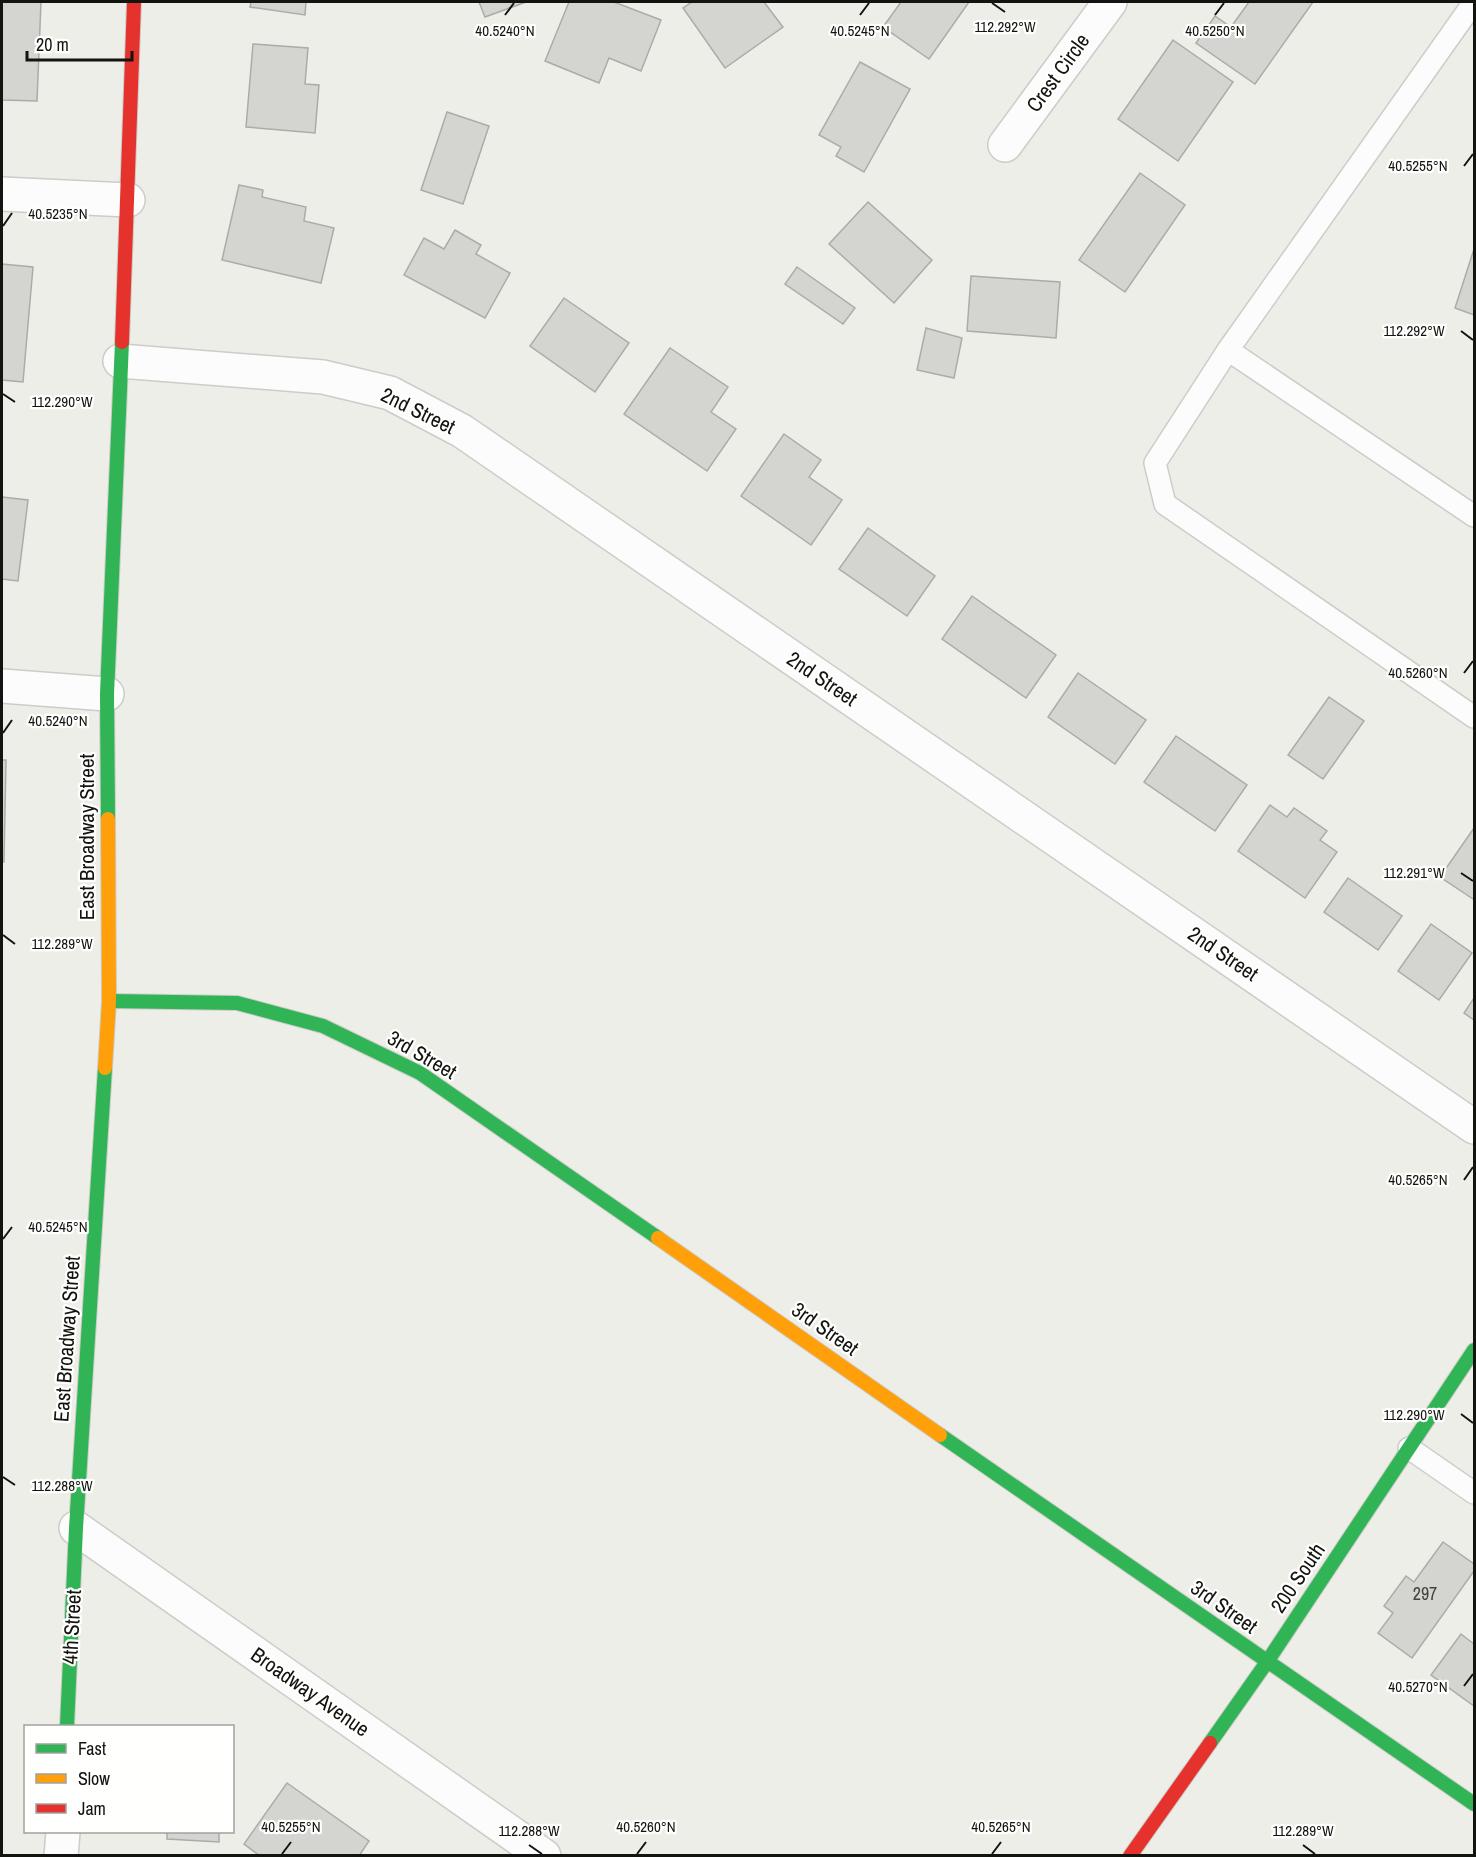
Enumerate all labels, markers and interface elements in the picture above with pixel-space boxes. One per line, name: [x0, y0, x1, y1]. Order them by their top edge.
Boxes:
text: 112.292°W: [974, 16, 1036, 37]
text: 40.5240°N: [475, 20, 535, 41]
text: 40.5245°N: [830, 20, 890, 41]
text: 40.5250°N: [1185, 20, 1245, 41]
scale bar: [27, 24, 132, 62]
street label: Crest Circle: [1019, 27, 1096, 118]
text: 20 m: [36, 32, 69, 57]
text: 40.5255°N: [1388, 155, 1448, 176]
text: 40.5235°N: [28, 203, 88, 224]
text: 112.292°W: [1383, 320, 1445, 341]
street label: 2nd Street: [376, 380, 460, 441]
text: 112.290°W: [31, 391, 93, 412]
street label: 2nd Street: [781, 644, 864, 713]
text: 40.5260°N: [1388, 662, 1448, 683]
text: 40.5240°N: [28, 710, 88, 731]
street label: East Broadway Street: [72, 754, 101, 920]
text: 112.291°W: [1383, 862, 1445, 883]
street label: 2nd Street: [1182, 919, 1265, 988]
text: 112.289°W: [31, 933, 93, 954]
street label: 3rd Street: [382, 1023, 462, 1086]
text: 40.5265°N: [1388, 1169, 1448, 1190]
text: 40.5245°N: [28, 1216, 88, 1237]
street label: East Broadway Street: [46, 1255, 87, 1423]
street label: 3rd Street: [786, 1295, 865, 1362]
text: 112.290°W: [1383, 1404, 1445, 1425]
text: 112.288°W: [31, 1475, 93, 1496]
street label: 200 South: [1264, 1537, 1332, 1618]
street label: 3rd Street: [1185, 1573, 1264, 1640]
house number: 297: [1413, 1581, 1437, 1606]
street label: 4th Street: [55, 1589, 88, 1665]
street label: Broadway Avenue: [245, 1640, 375, 1743]
text: 40.5270°N: [1388, 1676, 1448, 1697]
legend: [24, 1725, 234, 1833]
text: Fast: [78, 1736, 106, 1761]
text: Slow: [78, 1766, 110, 1791]
text: Jam: [78, 1796, 106, 1821]
text: 40.5255°N: [261, 1816, 321, 1837]
text: 40.5260°N: [616, 1816, 676, 1837]
text: 40.5265°N: [971, 1816, 1031, 1837]
text: 112.288°W: [498, 1820, 560, 1841]
text: 112.289°W: [1272, 1820, 1334, 1841]

